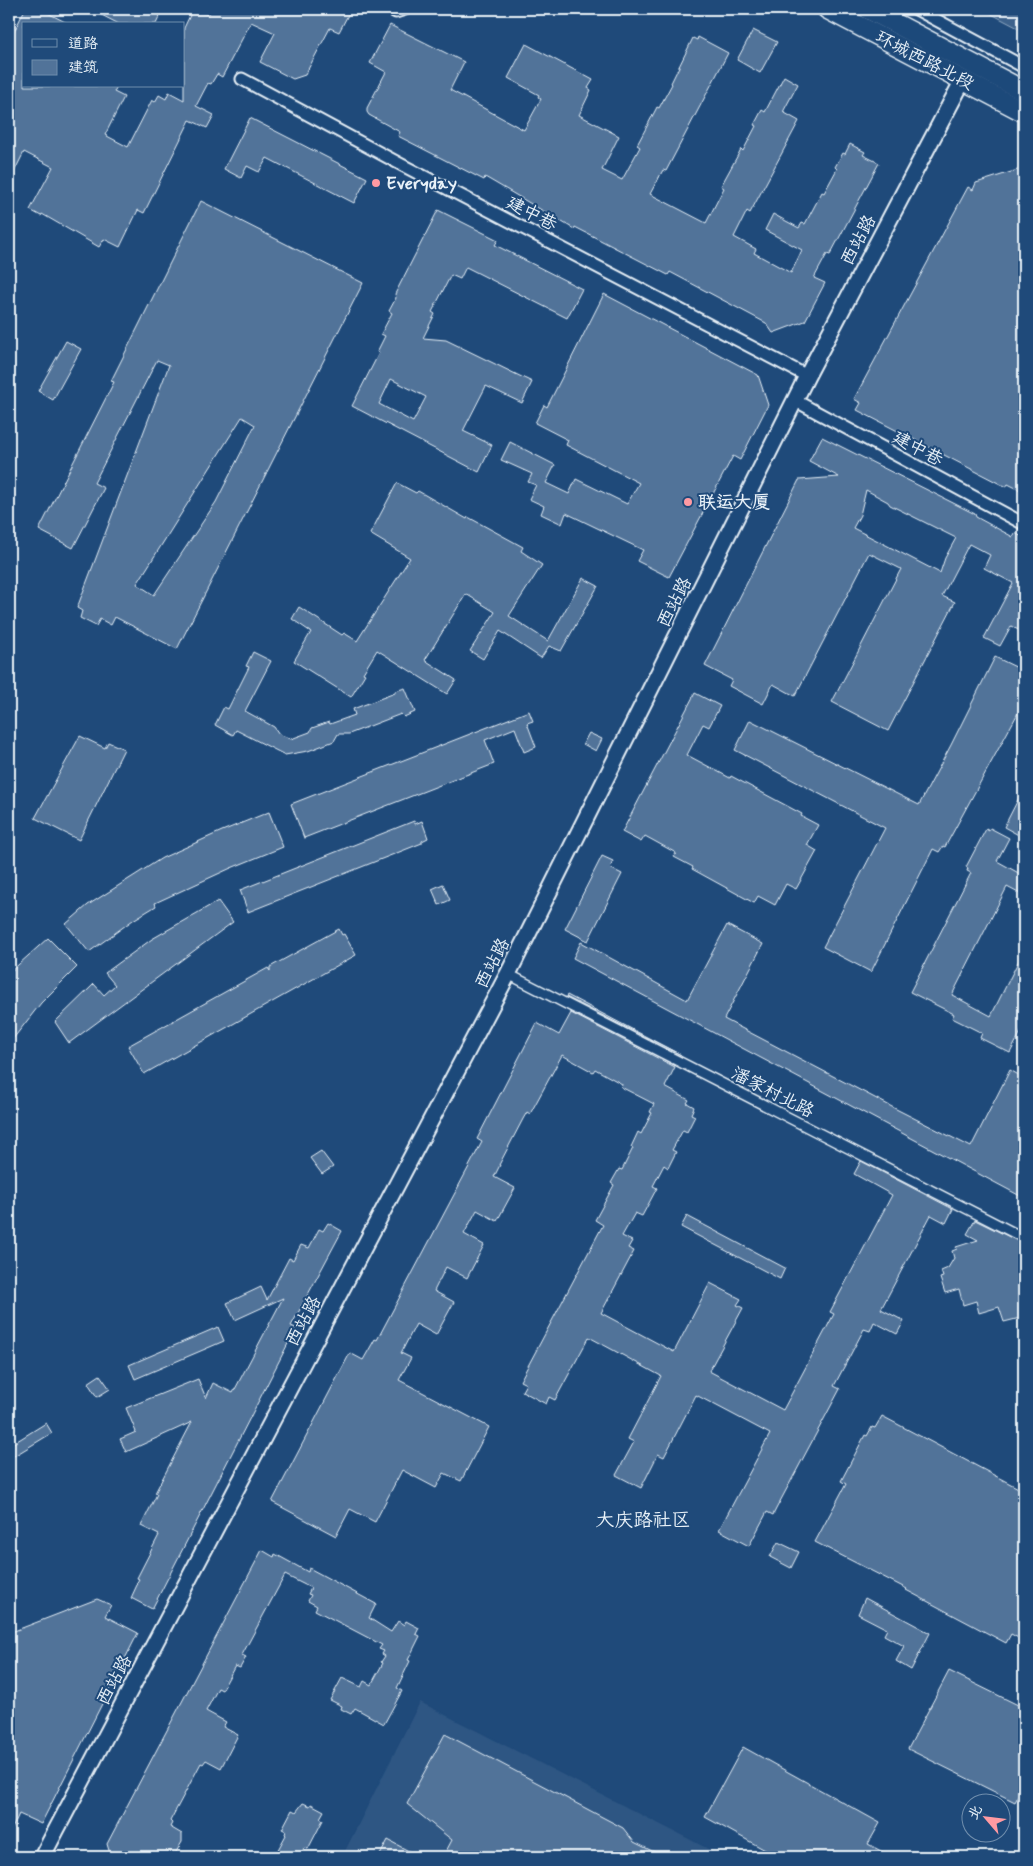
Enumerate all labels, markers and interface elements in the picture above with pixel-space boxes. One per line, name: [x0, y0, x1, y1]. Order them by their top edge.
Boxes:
legend: [22, 22, 185, 88]
street label: 环城西路北段: [871, 26, 978, 96]
text: 道路: [68, 34, 98, 54]
text: 建筑: [68, 58, 98, 78]
place label: Everyday: [386, 172, 457, 196]
marker: Everyday: [370, 177, 382, 189]
street label: 建中巷: [502, 191, 561, 237]
street label: 西站路: [836, 211, 882, 270]
street label: 建中巷: [888, 426, 947, 472]
place label: 联运大厦: [698, 491, 770, 515]
marker: 联运大厦: [682, 496, 694, 508]
street label: 西站路: [652, 573, 698, 632]
street label: 西站路: [470, 934, 516, 993]
street label: 潘家村北路: [727, 1062, 818, 1124]
street label: 西站路: [281, 1292, 327, 1351]
district label: 大庆路社区: [595, 1508, 691, 1533]
street label: 西站路: [92, 1651, 138, 1710]
north arrow: [960, 1794, 1010, 1844]
text: 北: [964, 1802, 987, 1823]

